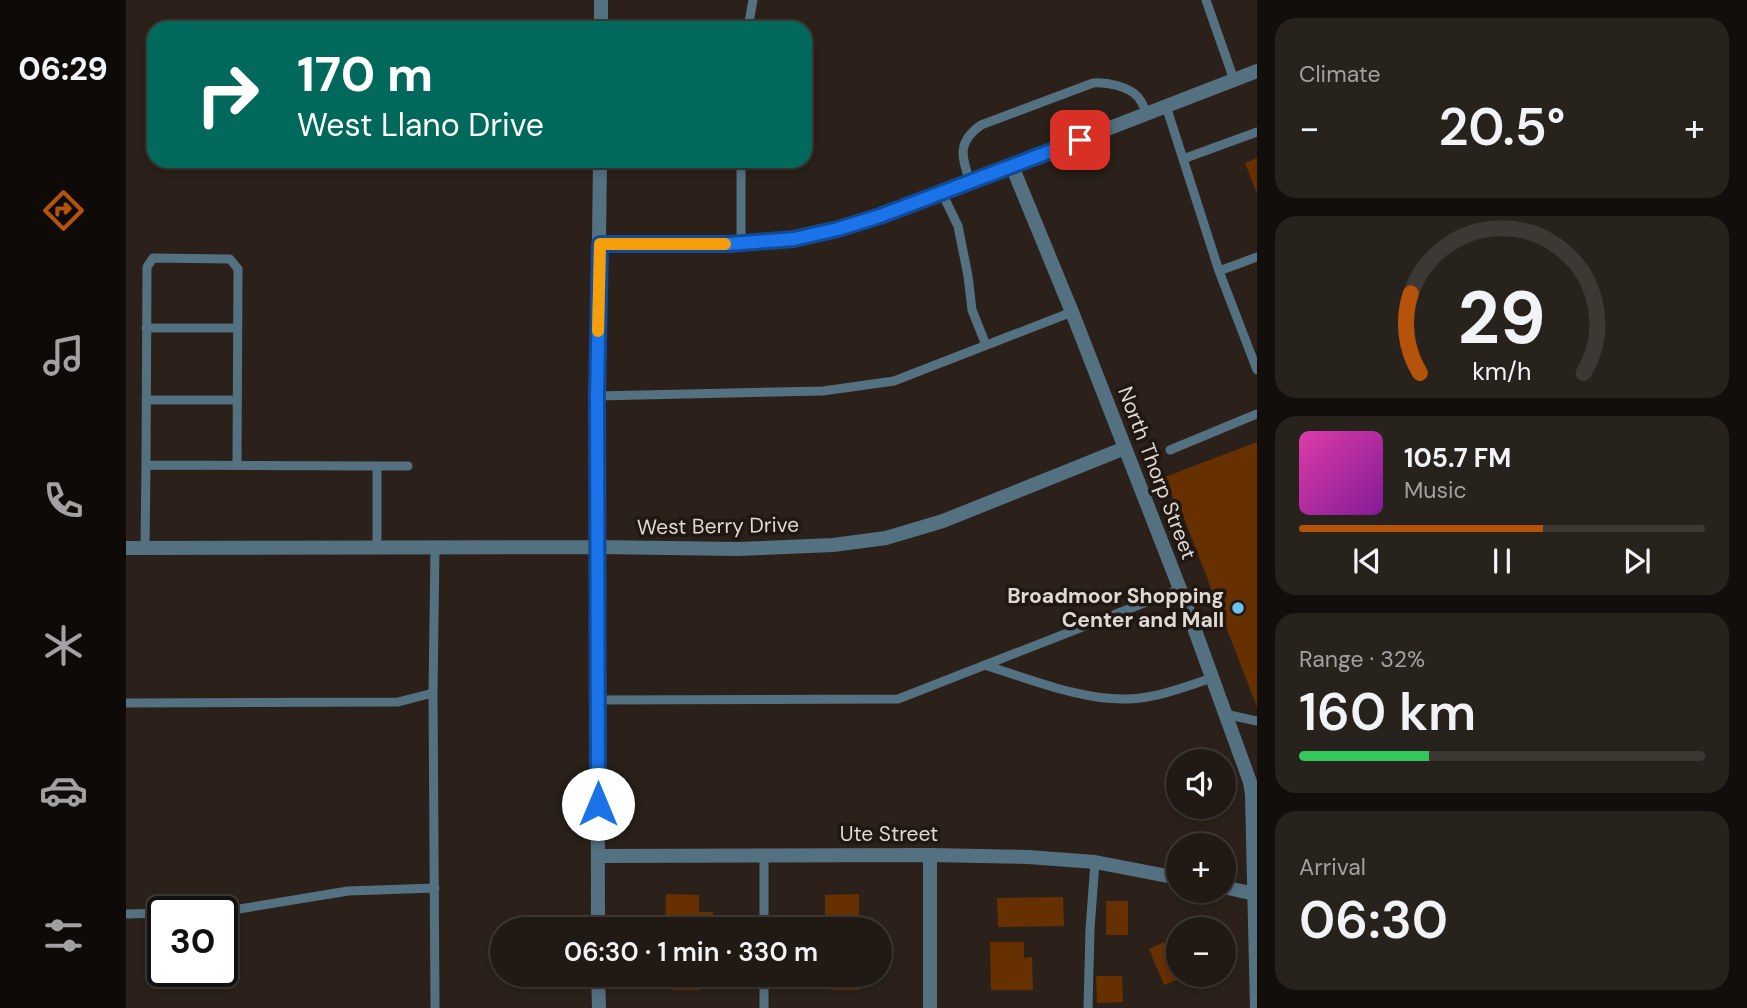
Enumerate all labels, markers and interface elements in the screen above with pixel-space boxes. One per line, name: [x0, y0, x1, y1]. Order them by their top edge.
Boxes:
text: 170 m: [297, 42, 433, 106]
text: 06:29: [18, 48, 108, 90]
icon: right: [182, 49, 273, 140]
text: Climate: [1299, 59, 1381, 89]
text: 20.5°: [1439, 93, 1565, 161]
text: −: [1299, 103, 1320, 153]
text: +: [1684, 103, 1705, 153]
text: West Llano Drive: [297, 104, 544, 146]
pin: [1050, 110, 1110, 170]
icon: arrive: [1061, 121, 1099, 159]
icon: directions: [39, 186, 88, 235]
text: 29: [1458, 271, 1546, 366]
icon: music: [39, 331, 88, 380]
text: km/h: [1472, 354, 1532, 387]
street label: North Thorp Street: [1111, 383, 1203, 563]
text: 105.7 FM: [1404, 441, 1511, 475]
text: Music: [1404, 475, 1467, 505]
icon: phone: [39, 476, 88, 525]
street label: West Berry Drive: [637, 511, 799, 541]
icon: previous: [1348, 542, 1386, 580]
icon: pause: [1483, 542, 1521, 580]
icon: next: [1618, 542, 1656, 580]
place label: Broadmoor Shopping Center and Mall: [1007, 582, 1224, 634]
marker: Broadmoor Shopping Center and Mall: [1230, 600, 1246, 616]
icon: climate: [39, 621, 88, 670]
text: Range · 32%: [1299, 644, 1425, 674]
text: 160 km: [1299, 678, 1476, 746]
map controls: [1166, 749, 1236, 987]
button: sound: [1166, 749, 1236, 819]
icon: car: [39, 766, 88, 815]
position arrow: [561, 767, 635, 841]
street label: Ute Street: [840, 820, 938, 848]
button: +: [1166, 833, 1236, 903]
text: Arrival: [1299, 852, 1366, 882]
text: 06:30: [1299, 886, 1448, 954]
speed limit sign: 30: [147, 896, 238, 987]
icon: filters: [39, 911, 88, 960]
button: −: [1166, 917, 1236, 987]
text: 06:30 · 1 min · 330 m: [564, 935, 818, 969]

